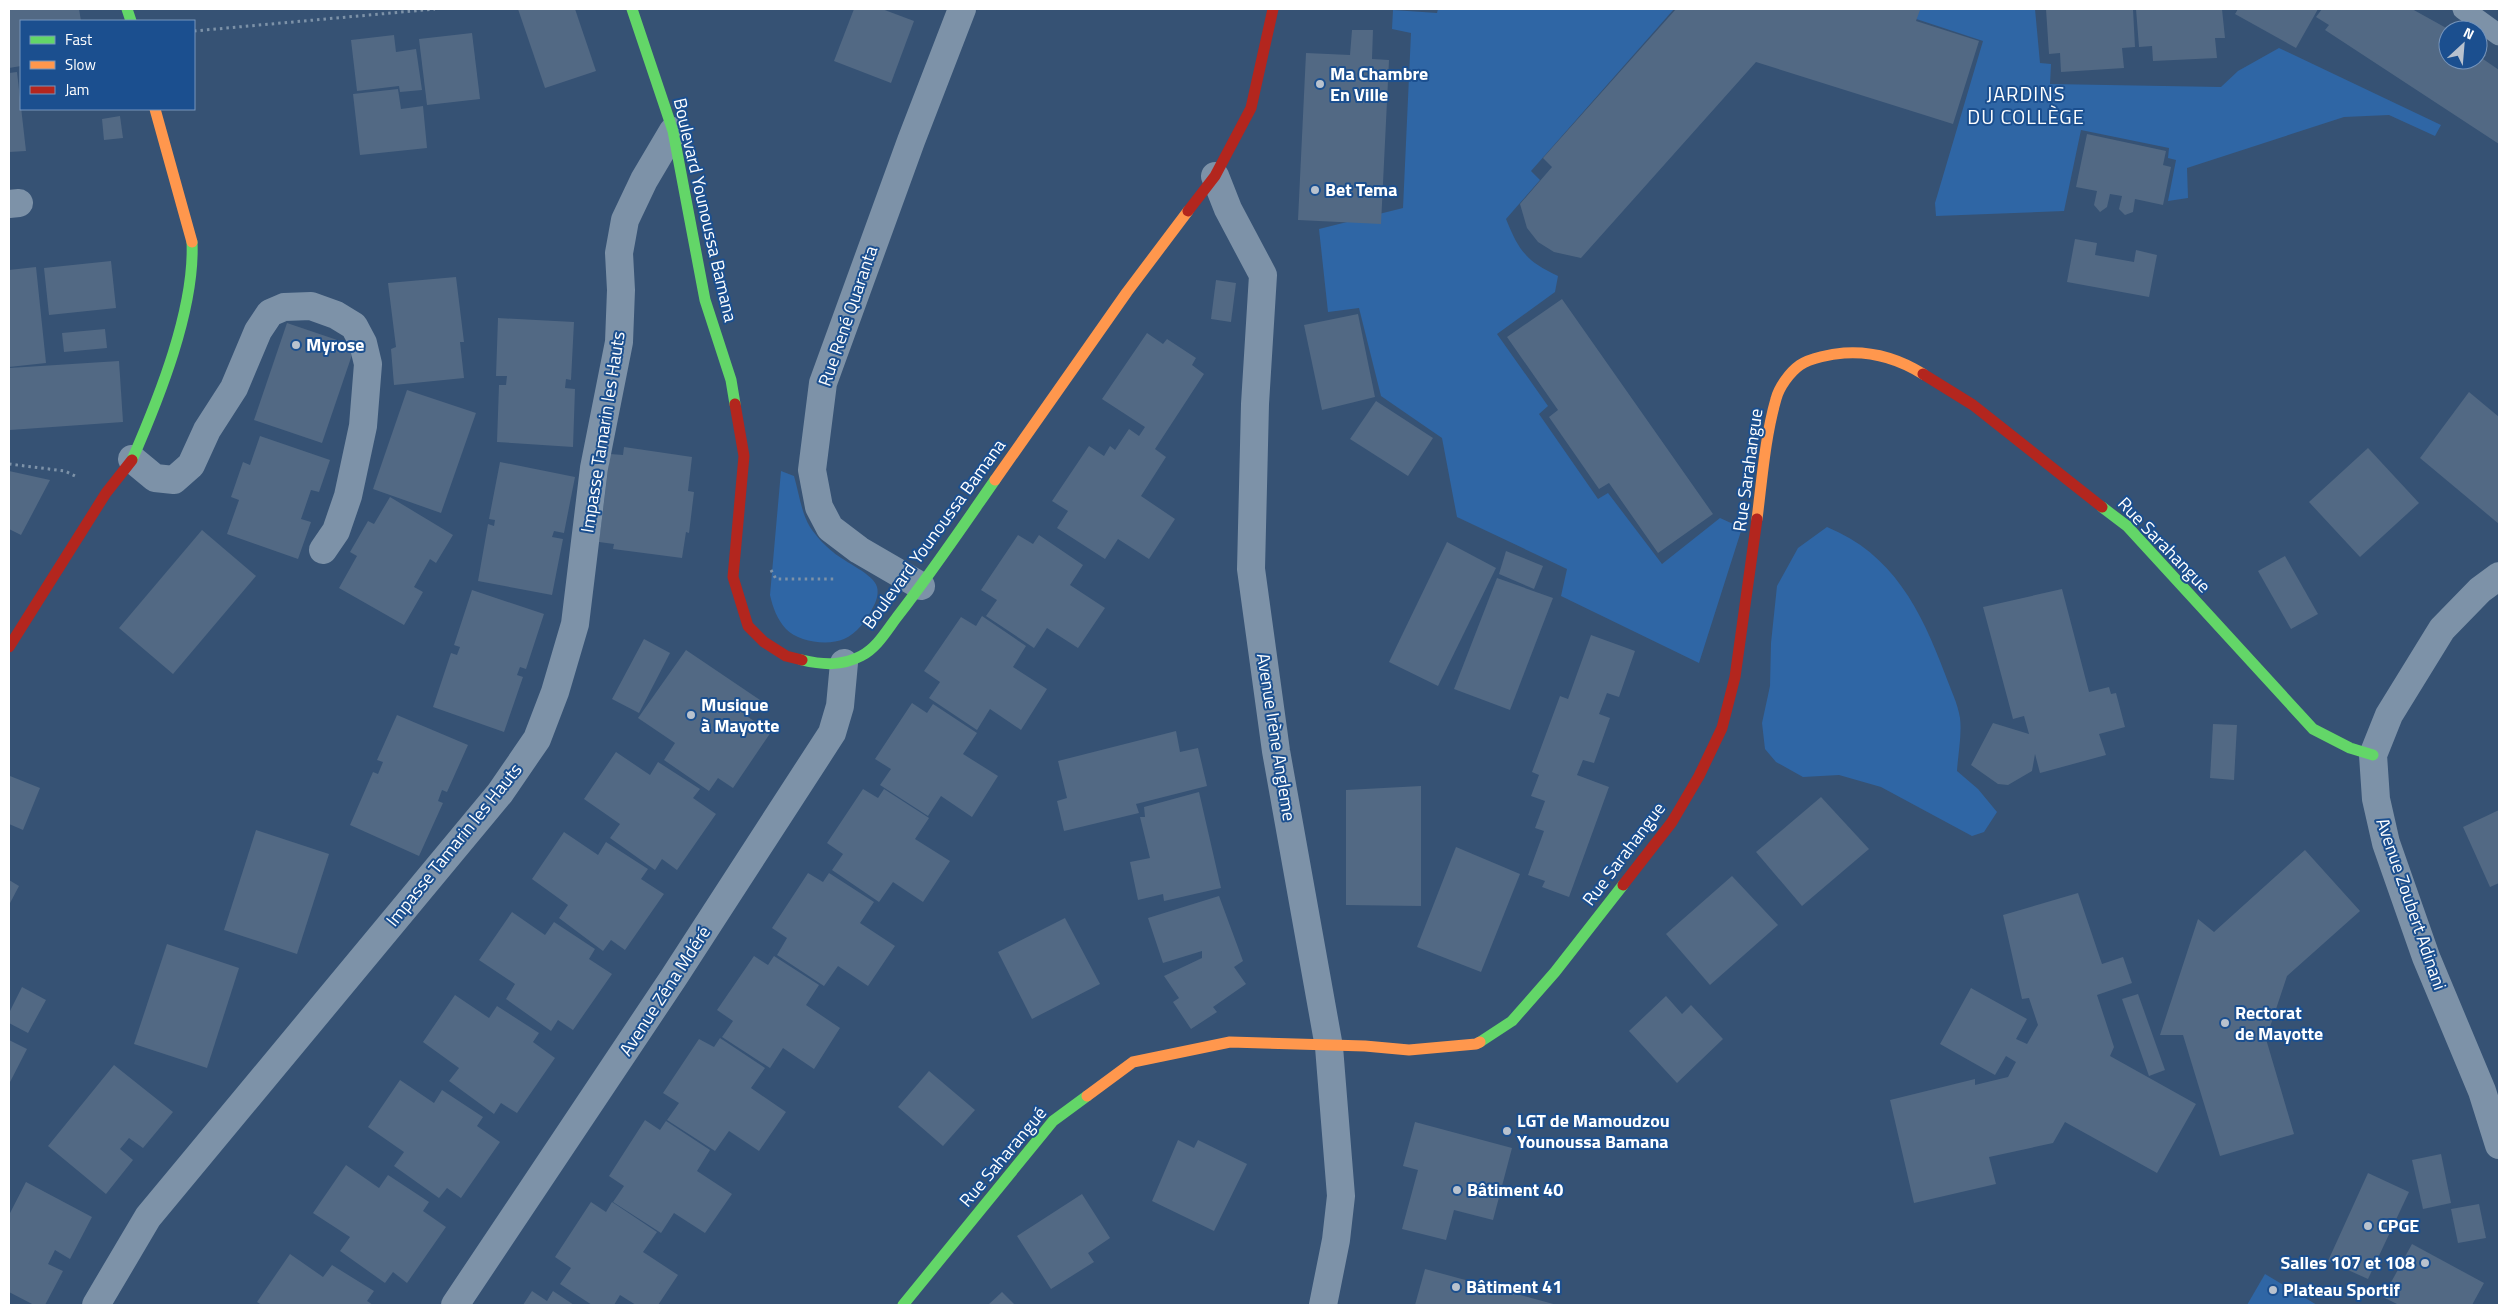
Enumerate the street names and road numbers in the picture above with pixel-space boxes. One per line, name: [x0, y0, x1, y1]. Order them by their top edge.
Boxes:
street label: Boulevard Younoussa Bamana: [667, 95, 744, 325]
street label: Rue René Quaranta: [811, 242, 884, 390]
street label: Impasse Tamarin les Hauts: [573, 329, 632, 535]
street label: Rue Sarahangue: [1726, 407, 1769, 533]
street label: Boulevard Younoussa Bamana: [855, 433, 1012, 634]
street label: Rue Sarahangue: [2112, 491, 2217, 599]
street label: Avenue Irène Angleme: [1250, 651, 1303, 823]
street label: Impasse Tamarin les Hauts: [379, 757, 528, 932]
street label: Rue Sarahangue: [1576, 796, 1672, 911]
street label: Avenue Zoubert Adinani: [2369, 814, 2454, 993]
street label: Avenue Zéna Mdéré: [612, 920, 717, 1061]
street label: Rue Saharangué: [952, 1101, 1053, 1213]

